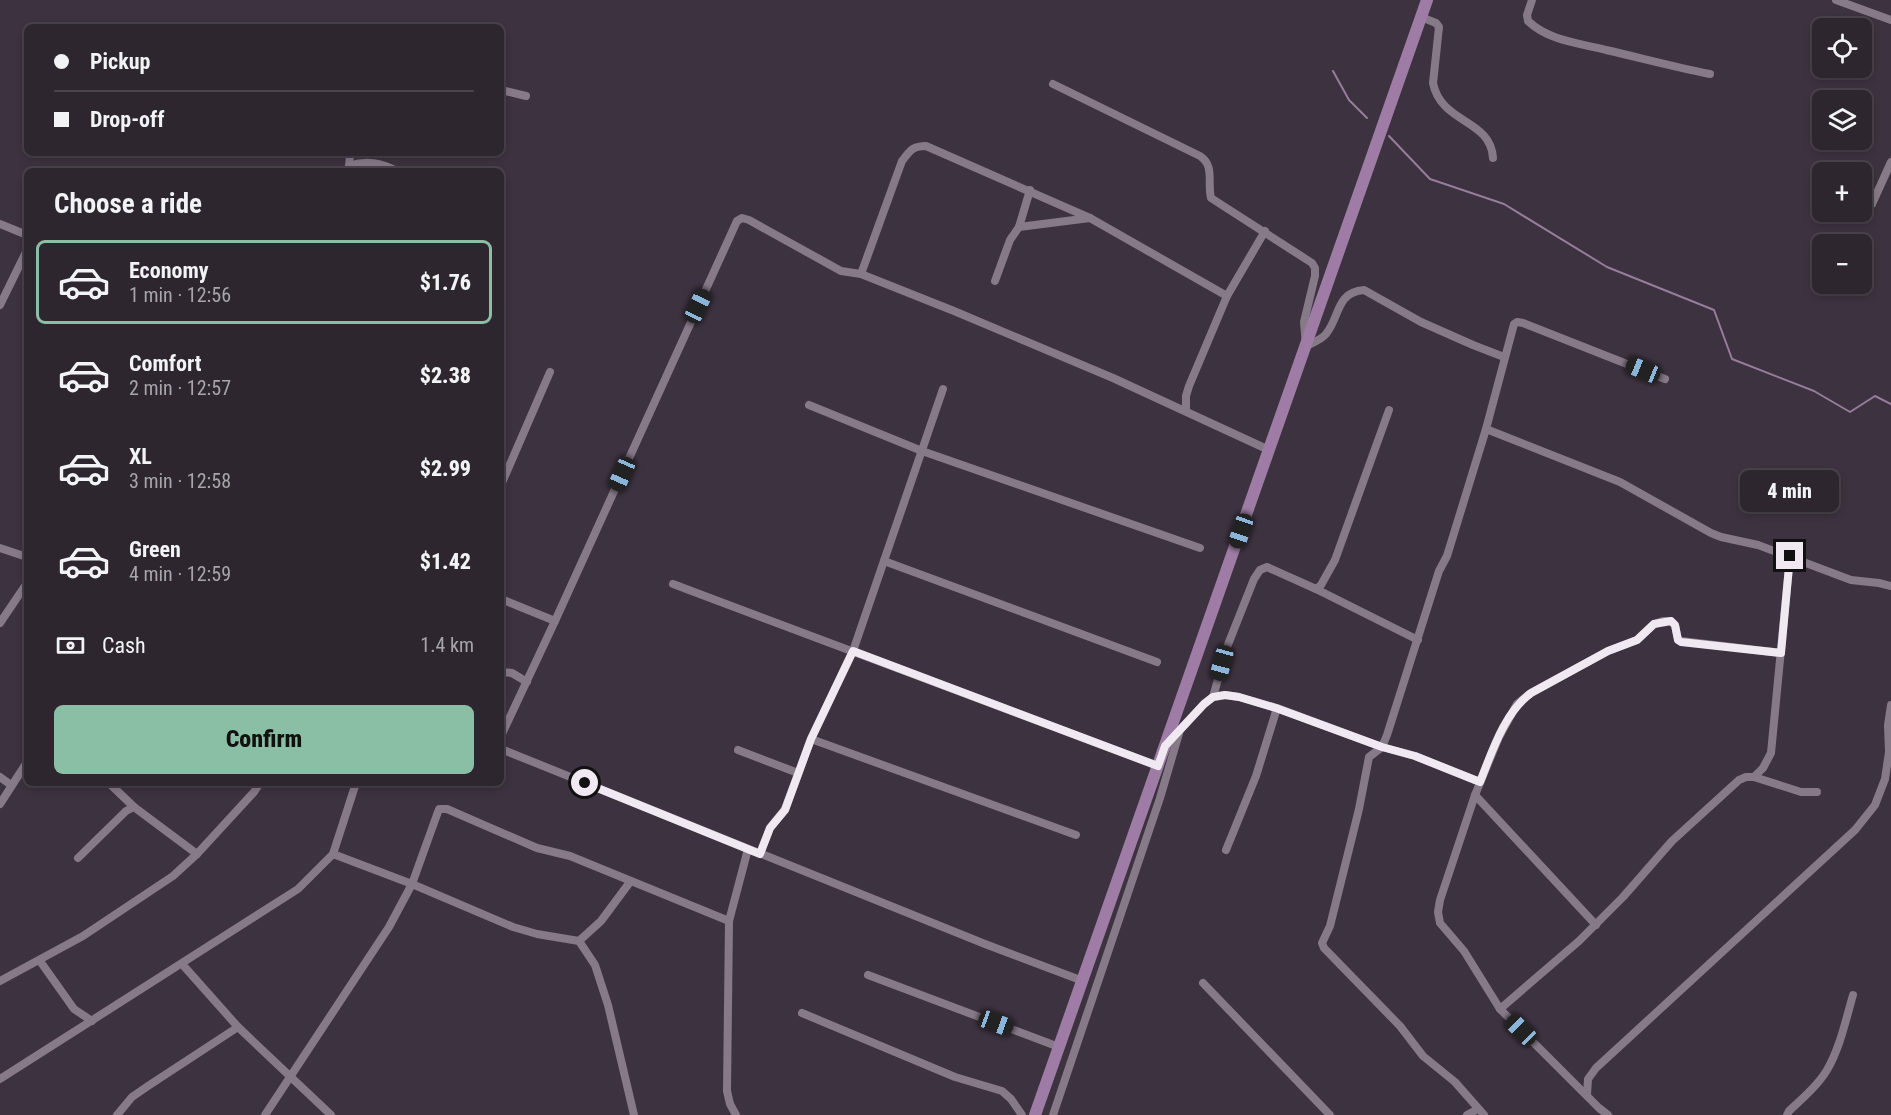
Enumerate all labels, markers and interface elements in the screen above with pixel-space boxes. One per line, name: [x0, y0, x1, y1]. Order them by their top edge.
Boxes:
map controls: [1812, 18, 1872, 294]
button: locate: [1812, 18, 1872, 78]
text: Pickup: [90, 49, 150, 74]
button: layers: [1812, 90, 1872, 150]
text: Drop-off: [90, 107, 164, 132]
button: +: [1812, 162, 1872, 222]
text: Choose a ride: [54, 188, 202, 220]
button: −: [1812, 234, 1872, 294]
icon: car: [57, 255, 111, 309]
text: Economy: [129, 258, 209, 283]
text: $1.76: [420, 270, 471, 295]
text: 1 min · 12:56: [129, 283, 231, 307]
car: [682, 286, 714, 326]
icon: car: [57, 348, 111, 402]
text: Comfort: [129, 351, 202, 376]
car: [1623, 355, 1663, 385]
text: $2.38: [420, 363, 471, 388]
text: 2 min · 12:57: [129, 376, 231, 400]
icon: car: [57, 441, 111, 495]
text: XL: [129, 444, 152, 469]
car: [606, 454, 638, 494]
text: $2.99: [420, 456, 471, 481]
text: 3 min · 12:58: [129, 469, 231, 493]
callout: 4 min: [1740, 469, 1840, 511]
text: 4 min: [1767, 479, 1812, 503]
car: [1227, 511, 1255, 551]
icon: car: [57, 534, 111, 588]
text: Green: [129, 537, 181, 562]
route end: [1776, 542, 1803, 569]
text: $1.42: [420, 549, 471, 574]
text: 4 min · 12:59: [129, 562, 231, 586]
icon: cash: [54, 629, 87, 662]
text: Cash: [102, 633, 146, 658]
text: 1.4 km: [420, 633, 474, 657]
car: [1209, 643, 1235, 683]
button: Confirm: [54, 705, 474, 774]
route start: [571, 769, 598, 796]
car: [976, 1008, 1016, 1038]
car: [1502, 1011, 1540, 1049]

